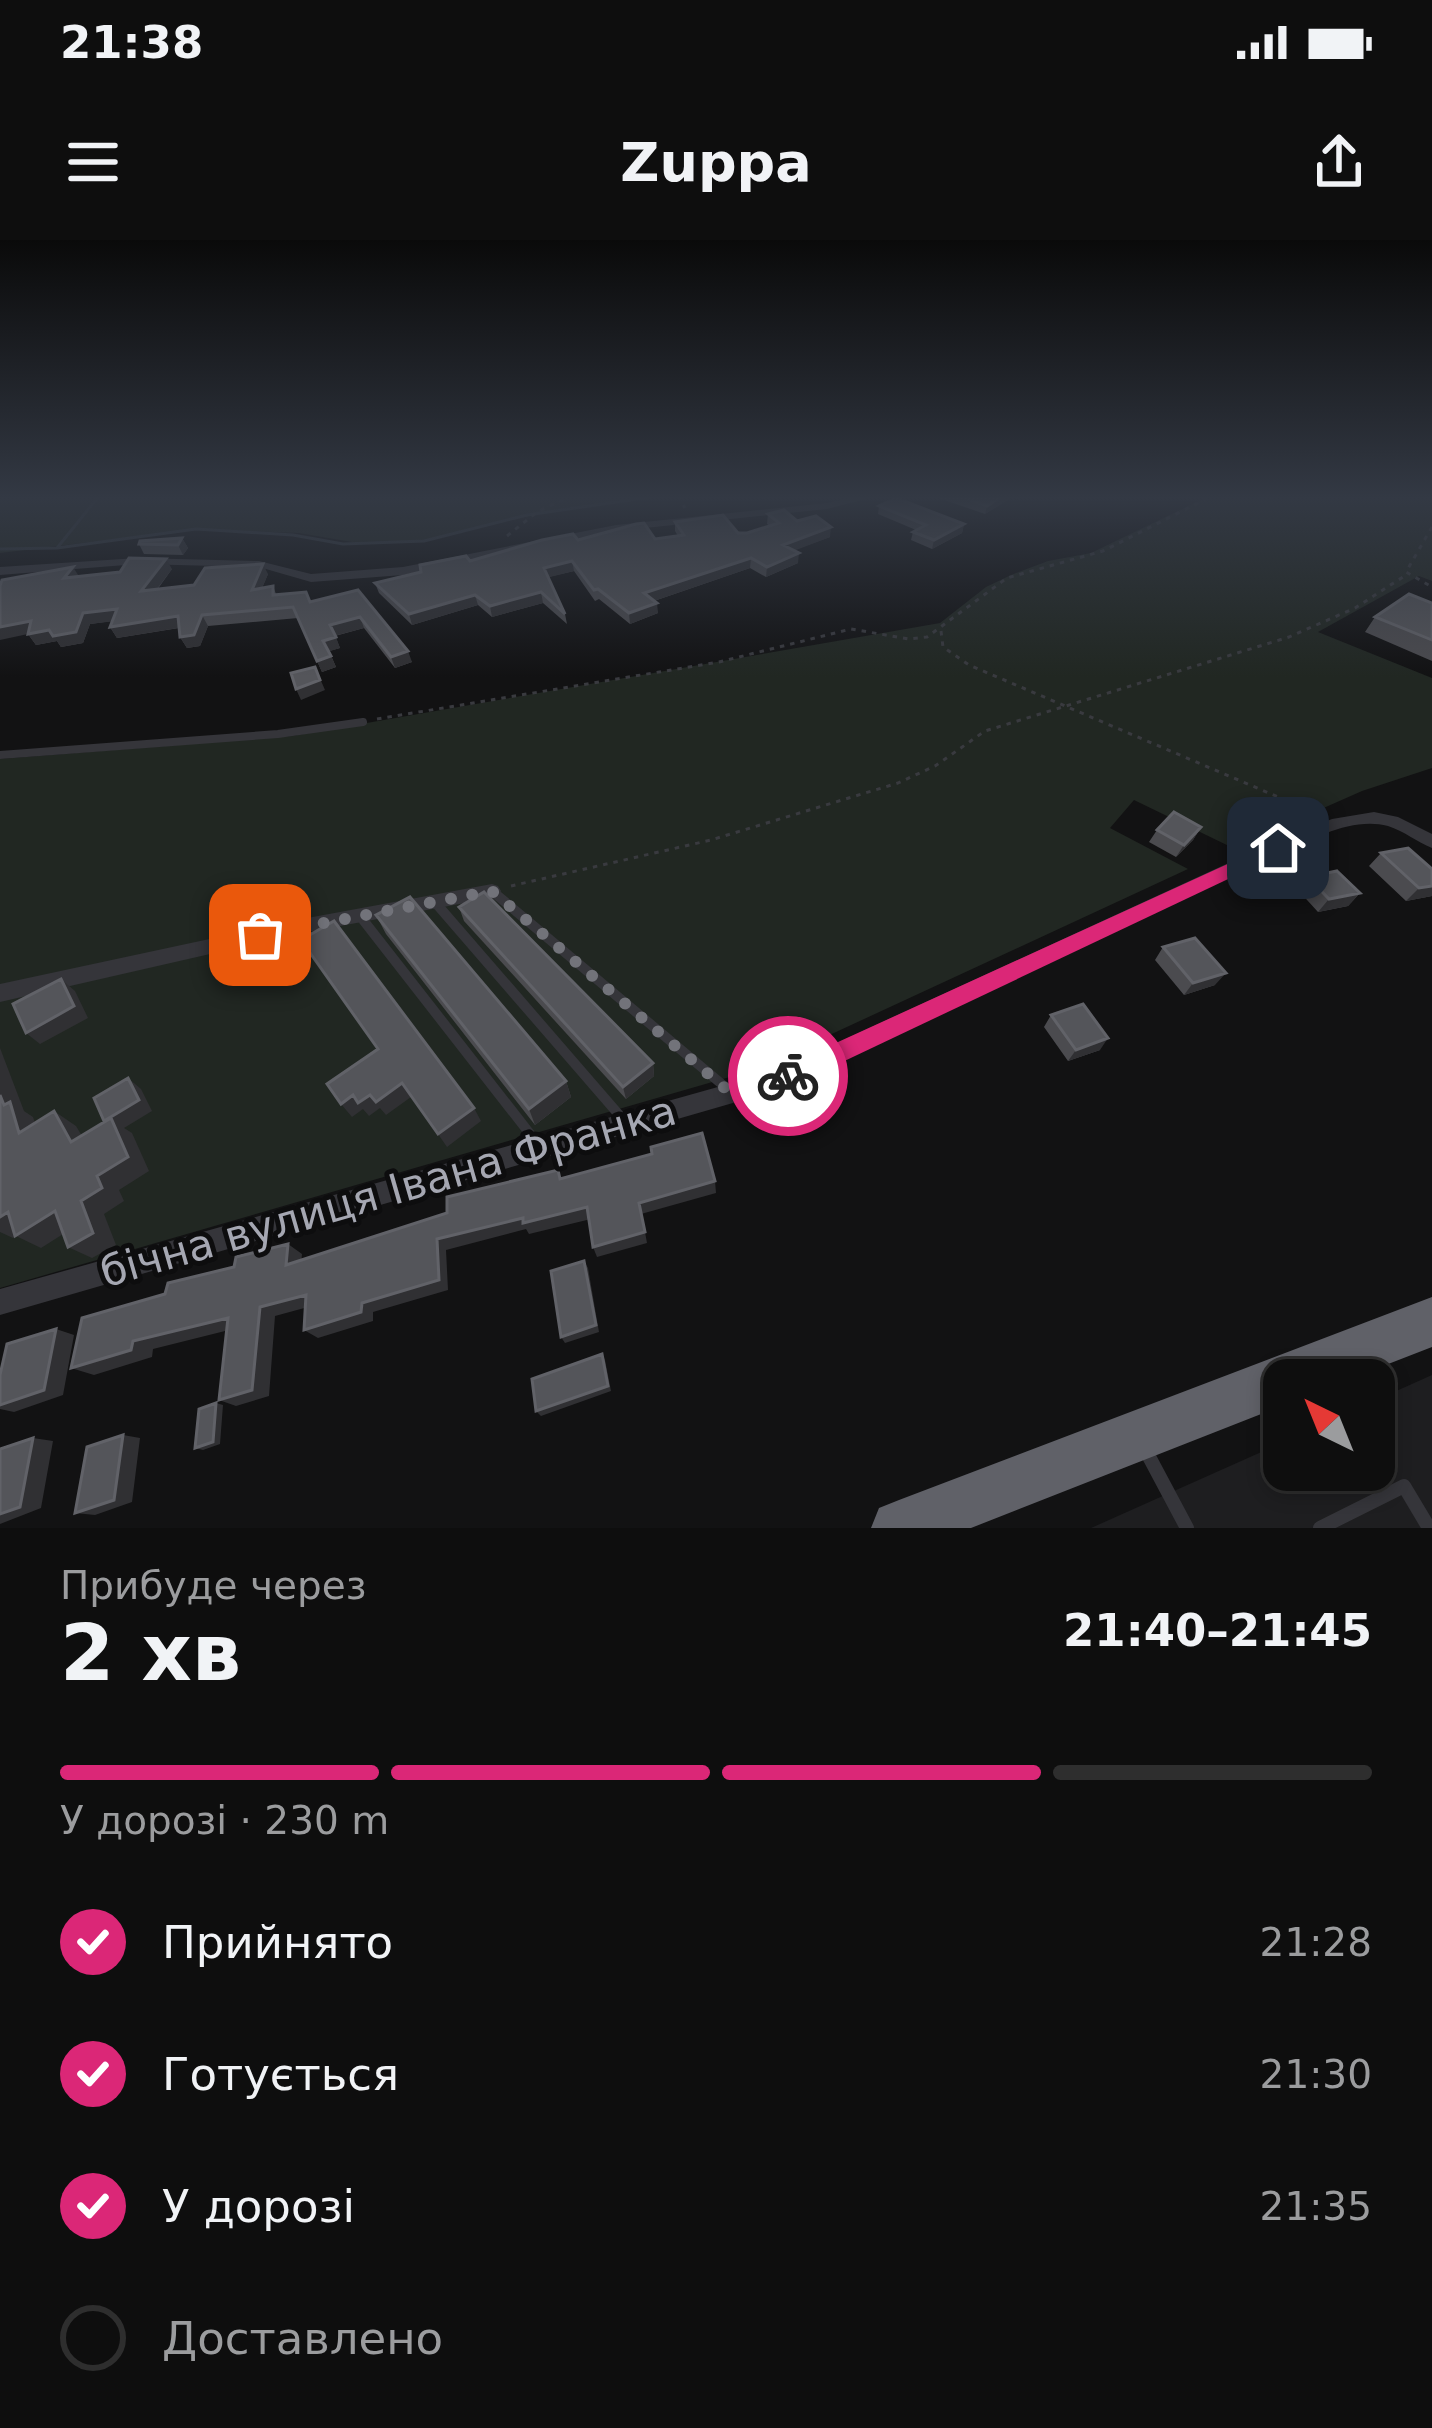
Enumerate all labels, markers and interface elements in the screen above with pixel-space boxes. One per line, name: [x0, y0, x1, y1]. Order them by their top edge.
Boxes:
text: 21:38: [60, 16, 203, 69]
icon: menu: [60, 129, 126, 195]
icon: share: [1306, 129, 1372, 195]
text: Zuppa: [620, 131, 812, 194]
pin: [1227, 797, 1329, 899]
icon: home: [1245, 815, 1311, 881]
pin: [209, 884, 311, 986]
icon: bag: [227, 902, 293, 968]
courier: [728, 1016, 848, 1136]
icon: bike: [755, 1043, 821, 1109]
street label: бічна вулиця Івана Франка: [95, 1086, 682, 1297]
north arrow: [1263, 1359, 1395, 1491]
map controls: [1263, 1359, 1395, 1491]
text: Прибуде через: [60, 1563, 366, 1608]
text: 21:40–21:45: [1063, 1604, 1372, 1657]
text: 2 хв: [60, 1608, 241, 1698]
text: У дорозі · 230 m: [60, 1798, 389, 1843]
icon: check: [60, 1909, 126, 1975]
text: Прийнято: [162, 1916, 393, 1969]
text: 21:28: [1260, 1920, 1372, 1965]
icon: check: [60, 2041, 126, 2107]
text: Готується: [162, 2048, 399, 2101]
text: 21:30: [1260, 2052, 1372, 2097]
icon: check: [60, 2173, 126, 2239]
text: У дорозі: [162, 2180, 355, 2233]
text: 21:35: [1260, 2184, 1372, 2229]
text: Доставлено: [162, 2312, 443, 2365]

